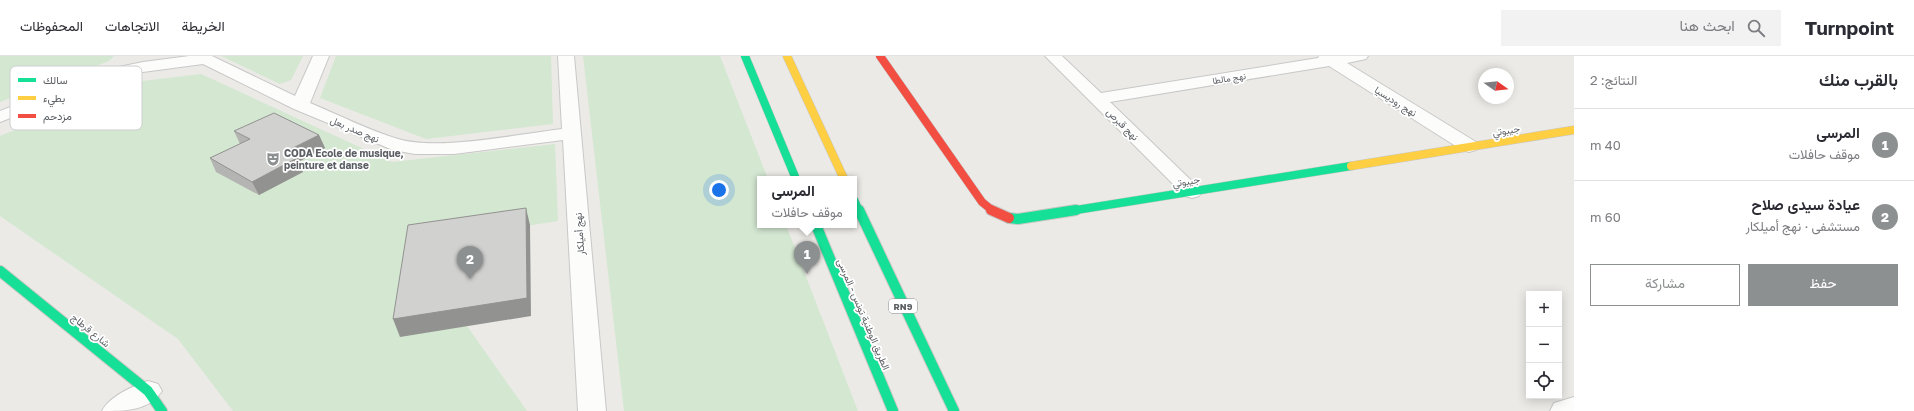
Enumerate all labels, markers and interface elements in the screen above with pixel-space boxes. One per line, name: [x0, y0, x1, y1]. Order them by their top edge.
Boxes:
search box: [1501, 10, 1781, 46]
text: ابحث هنا: [1680, 16, 1735, 34]
text: Turnpoint: [1805, 16, 1894, 39]
text: المحفوظات: [20, 17, 83, 34]
text: الاتجاهات: [105, 17, 159, 34]
text: الخريطة: [181, 17, 225, 34]
icon: search: [1745, 17, 1767, 39]
legend: [10, 66, 142, 130]
north arrow: [1478, 68, 1514, 104]
text: بالقرب منك: [1819, 69, 1898, 90]
street label: نهج مالطا: [1212, 70, 1247, 87]
text: النتائج: 2: [1590, 72, 1637, 88]
text: سالك: [43, 73, 68, 86]
street label: نهج روديسيا: [1372, 83, 1419, 120]
text: بطيء: [43, 91, 65, 108]
street label: نهج قبرص: [1104, 105, 1142, 143]
text: مزدحم: [43, 109, 72, 124]
street label: نهج صدر بعل: [328, 113, 382, 146]
street label: جيبوتي: [1491, 122, 1521, 141]
text: المرسى: [1816, 123, 1860, 141]
text: 40 m: [1590, 137, 1621, 153]
text: 1: [1882, 137, 1888, 153]
text: موقف حافلات: [1789, 146, 1860, 162]
place label: CODA Ecole de musique, peinture et danse: [284, 147, 404, 171]
theatre icon: CODA Ecole de musique, peinture et danse: [265, 151, 281, 167]
street label: جيبوتي: [1171, 173, 1201, 192]
popup: [757, 176, 857, 228]
your location: [709, 180, 729, 200]
text: المرسى: [771, 181, 815, 199]
text: عيادة سيدى صلاح: [1752, 195, 1860, 213]
text: موقف حافلات: [771, 204, 843, 220]
text: 60 m: [1590, 209, 1621, 225]
text: 2: [1881, 209, 1889, 225]
street label: نهج أميلكار: [572, 212, 588, 257]
text: مستشفى · نهج أميلكار: [1745, 218, 1860, 234]
pin: 1: [794, 241, 820, 274]
pin: 2: [457, 246, 483, 279]
street label: الطريق الوطنية تونس - المرسى: [834, 256, 893, 372]
button: مشاركة: [1590, 264, 1740, 306]
button: حفظ: [1748, 264, 1898, 306]
map controls: [1526, 291, 1562, 399]
button: +: [1526, 291, 1562, 327]
road number: RN9: [889, 299, 917, 313]
street label: شارع قرطاج: [69, 311, 113, 350]
button: −: [1526, 327, 1562, 363]
button: locate: [1526, 363, 1562, 399]

